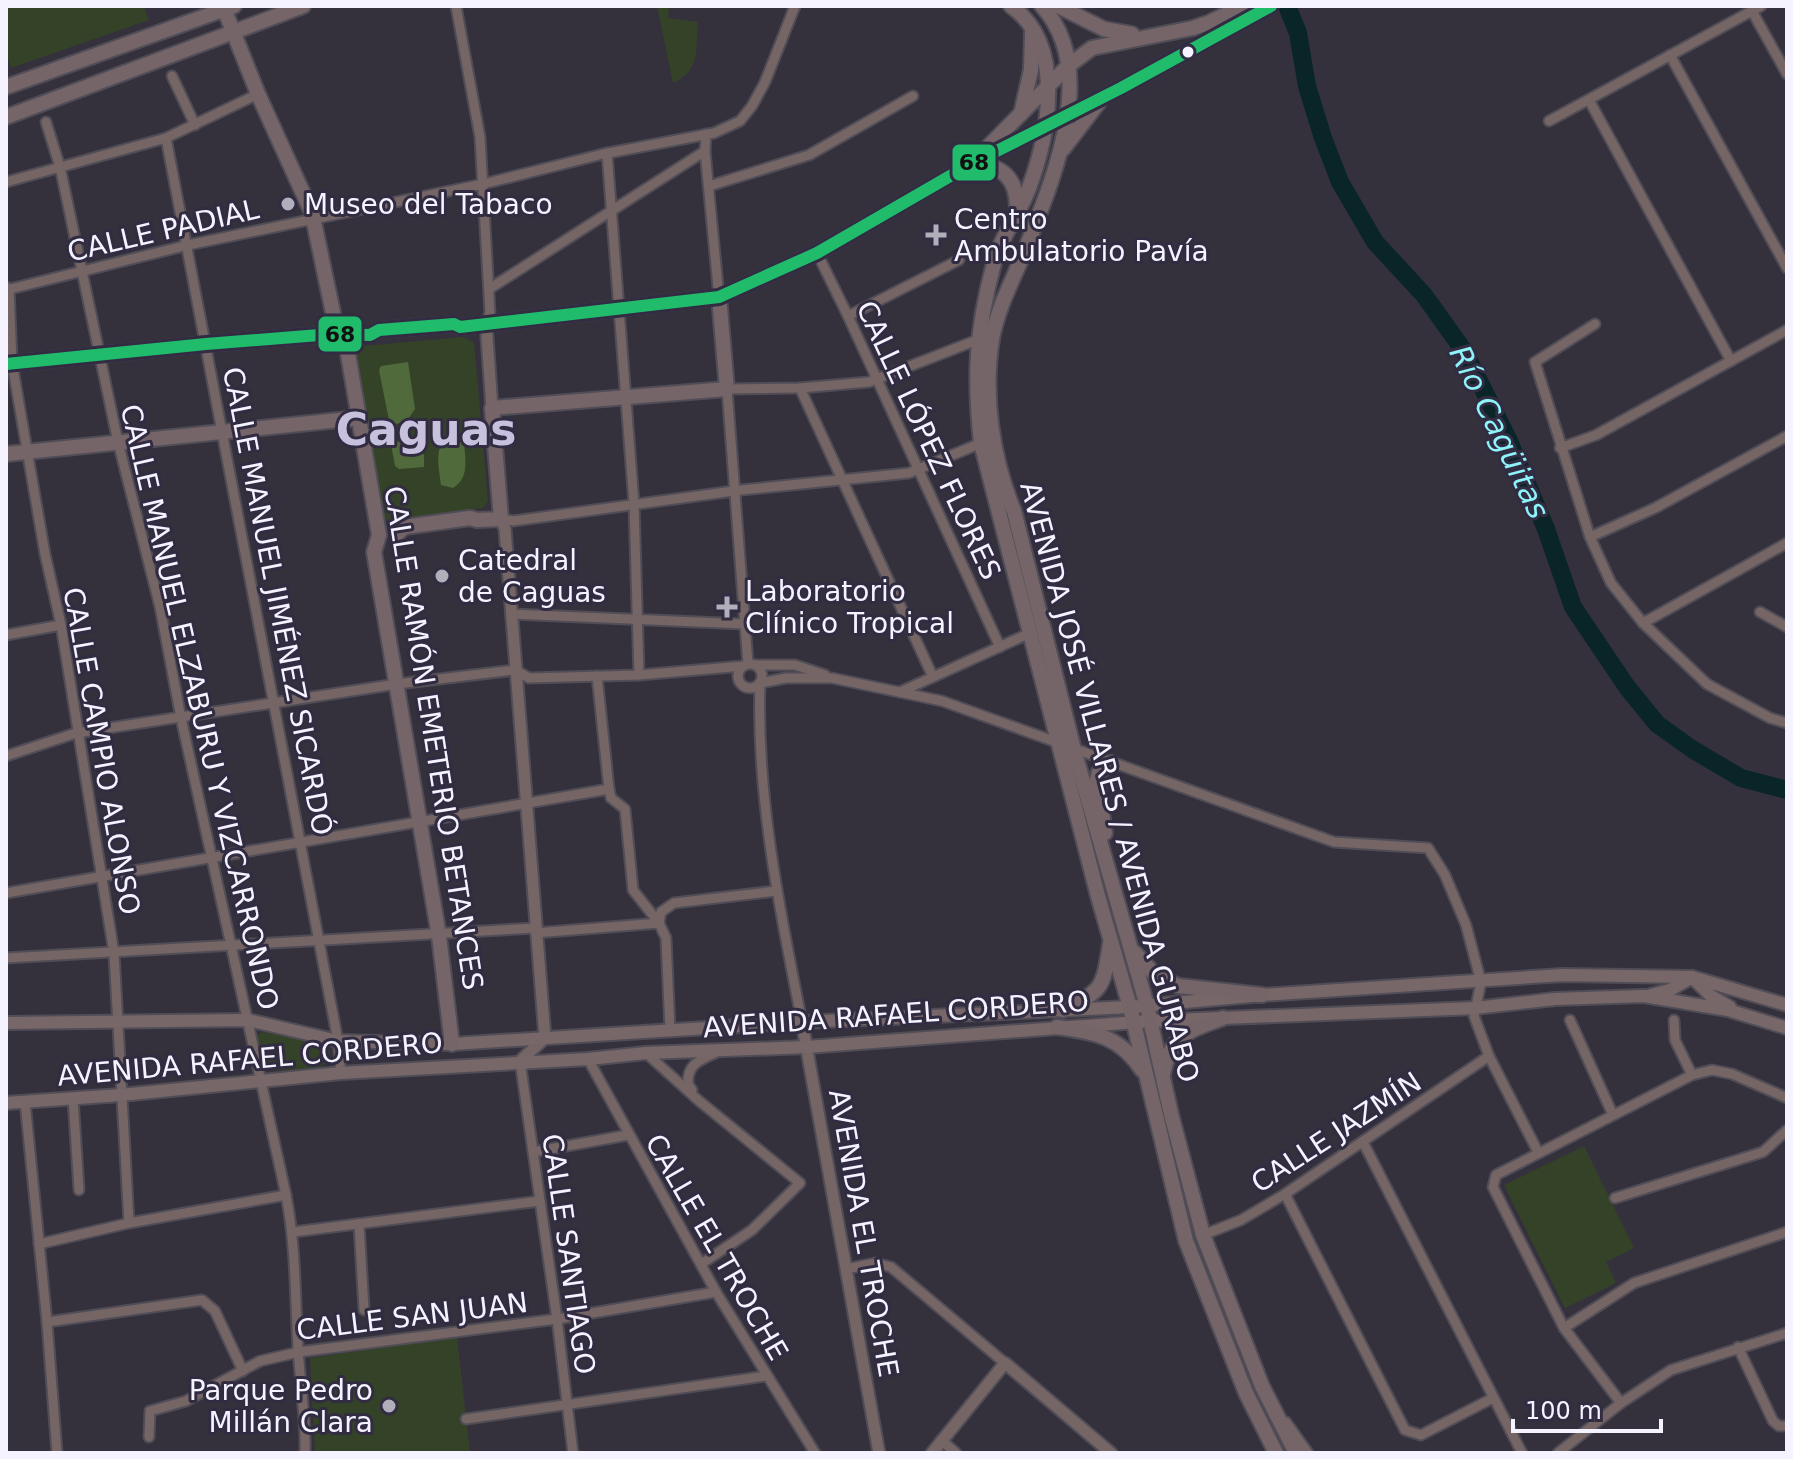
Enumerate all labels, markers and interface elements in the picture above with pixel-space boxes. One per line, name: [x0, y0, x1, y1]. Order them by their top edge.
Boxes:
unlabelled marker: [1180, 44, 1196, 60]
line badge: 68: [951, 143, 997, 182]
text: 68: [959, 150, 989, 175]
place label: Museo del Tabaco: [304, 188, 553, 221]
street label: CALLE PADIAL: [64, 192, 262, 269]
marker: Museo del Tabaco: [279, 195, 297, 213]
place label: Centro Ambulatorio Pavía: [954, 203, 1209, 268]
marker: Centro Ambulatorio Pavía: [925, 224, 947, 246]
street label: CALLE LÓPEZ FLORES: [849, 295, 1009, 585]
line badge: 68: [317, 315, 363, 353]
text: 68: [325, 322, 355, 347]
water label: Río Cagüitas: [1442, 339, 1557, 524]
street label: CALLE MANUEL JIMÉNEZ SICARDÓ: [216, 364, 340, 838]
street label: CALLE MANUEL ELZABURU Y VIZCARRONDO: [114, 401, 285, 1013]
district label: Caguas: [336, 404, 516, 455]
street label: AVENIDA JOSÉ VILLARES / AVENIDA GURABO: [1013, 478, 1207, 1086]
street label: CALLE RAMÓN EMETERIO BETANCES: [377, 484, 491, 992]
place label: Catedral de Caguas: [458, 544, 606, 609]
marker: Catedral de Caguas: [433, 567, 451, 585]
place label: Laboratorio Clínico Tropical: [745, 575, 954, 640]
street label: CALLE CAMPIO ALONSO: [56, 585, 147, 917]
marker: Laboratorio Clínico Tropical: [716, 596, 738, 618]
street label: AVENIDA RAFAEL CORDERO: [702, 985, 1090, 1044]
street label: AVENIDA RAFAEL CORDERO: [56, 1026, 444, 1093]
street label: CALLE JAZMÍN: [1245, 1064, 1427, 1200]
street label: AVENIDA EL TROCHE: [822, 1087, 905, 1380]
street label: CALLE EL TROCHE: [638, 1128, 795, 1366]
street label: CALLE SANTIAGO: [535, 1132, 602, 1377]
street label: CALLE SAN JUAN: [295, 1286, 530, 1347]
place label: Parque Pedro Millán Clara: [189, 1374, 373, 1439]
scale bar: [1513, 1383, 1661, 1433]
marker: Parque Pedro Millán Clara: [380, 1397, 398, 1415]
text: 100 m: [1525, 1397, 1602, 1425]

